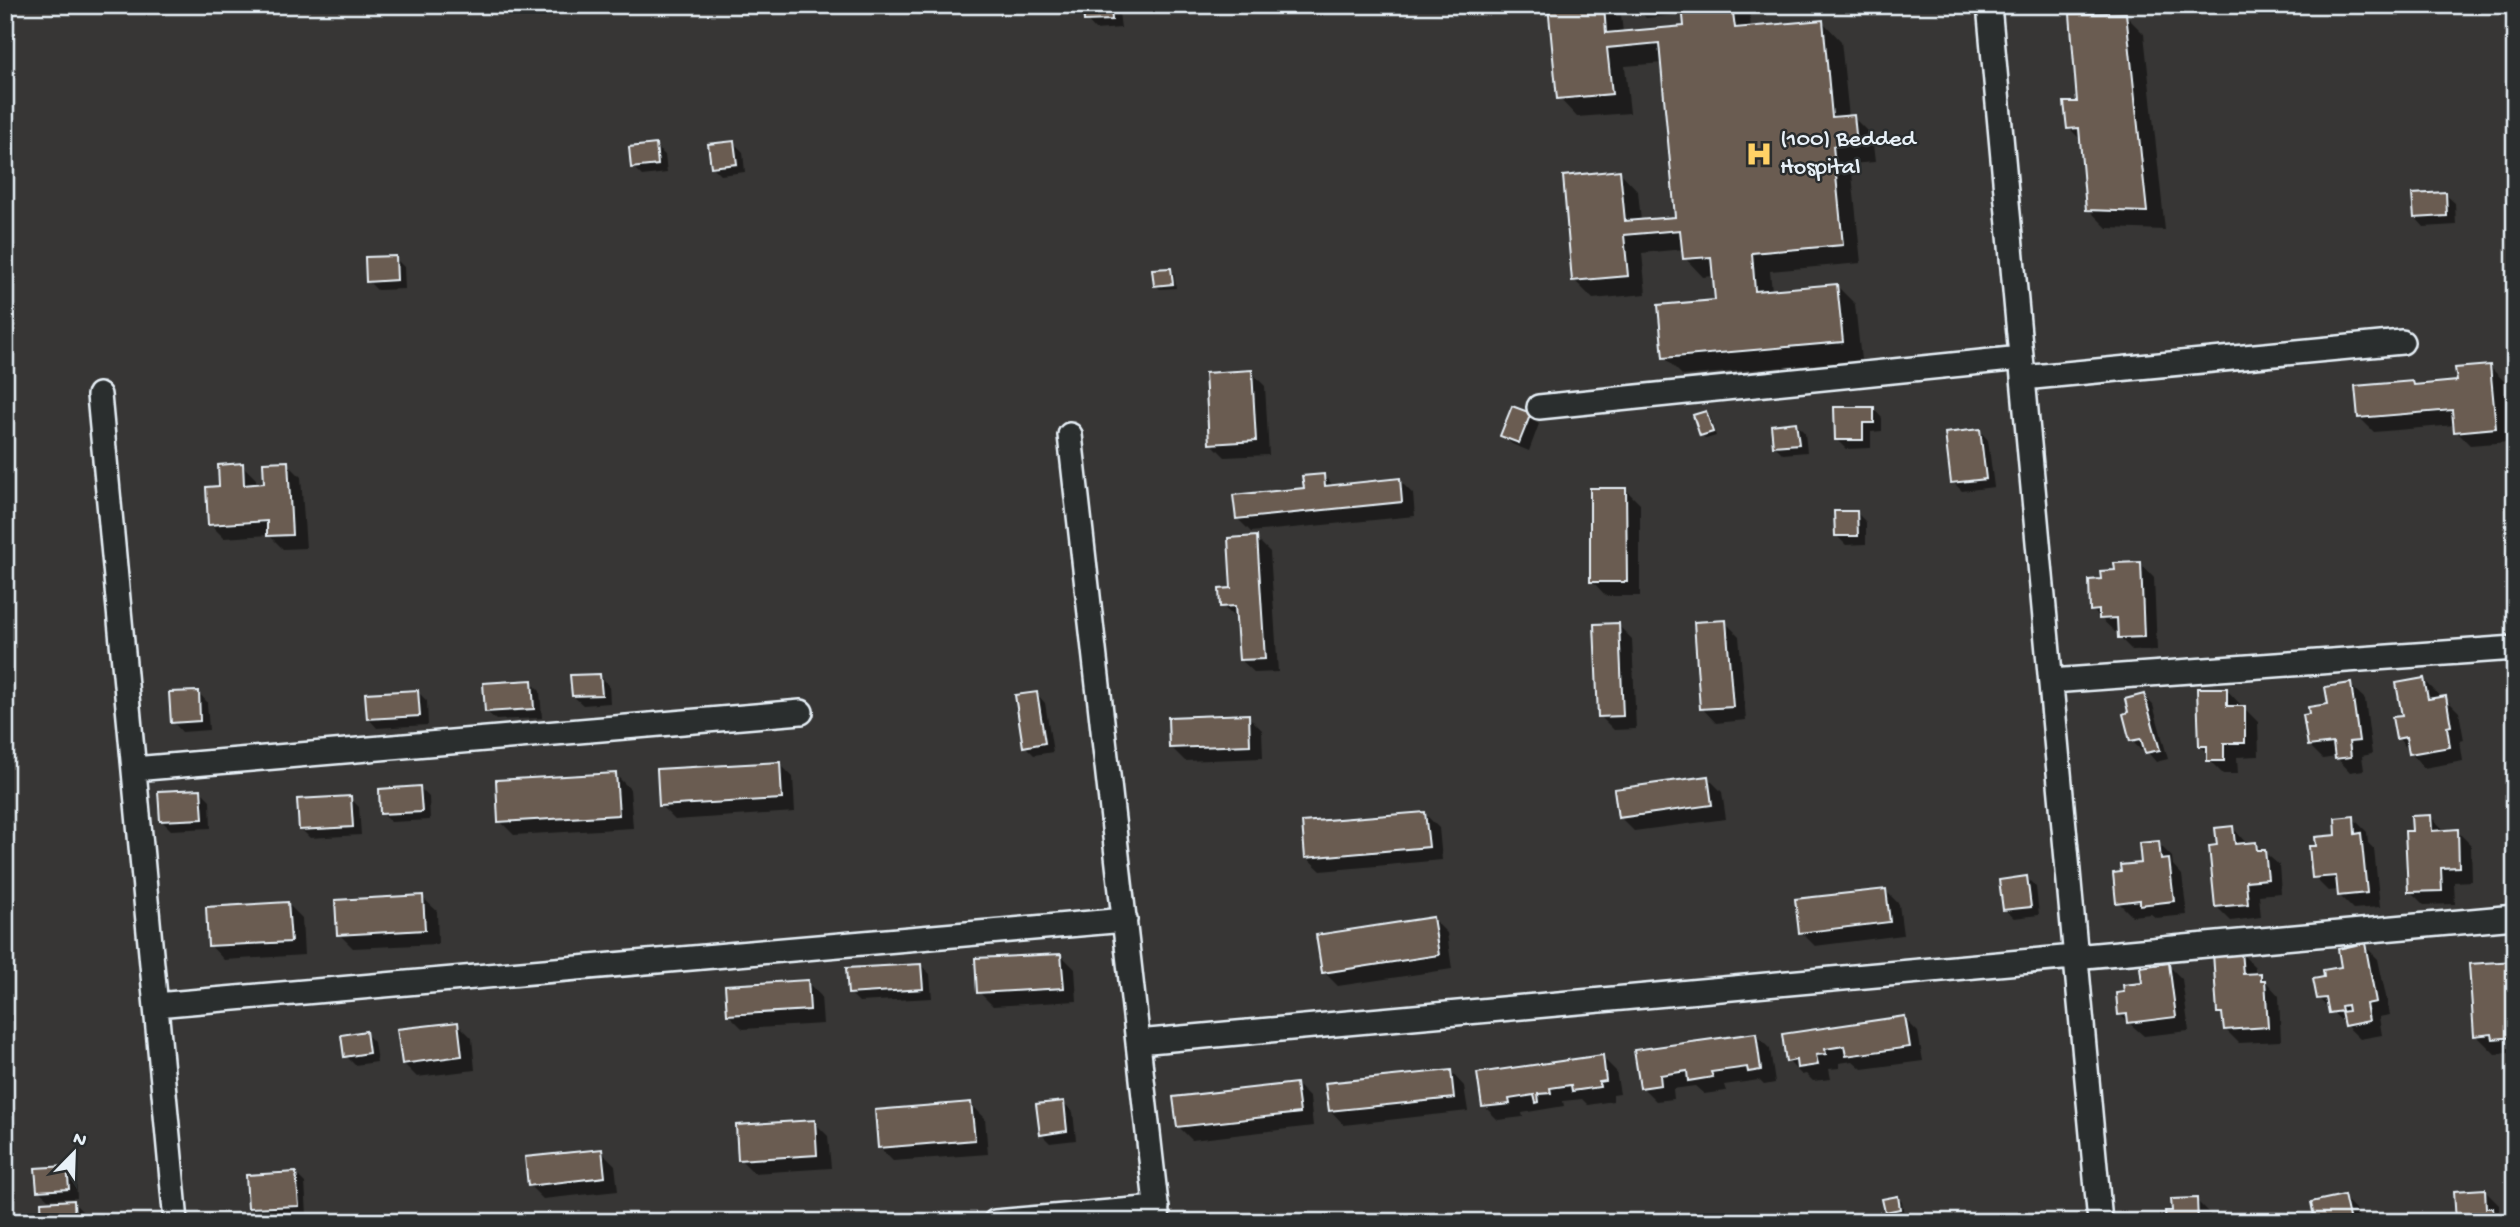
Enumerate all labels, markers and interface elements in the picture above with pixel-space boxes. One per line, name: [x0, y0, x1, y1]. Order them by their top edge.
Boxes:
place label: (100) Bedded Hospital: [1780, 126, 1917, 183]
hospital icon: (100) Bedded Hospital: [1744, 139, 1774, 169]
north arrow: [38, 1118, 108, 1188]
text: N: [69, 1128, 89, 1154]

